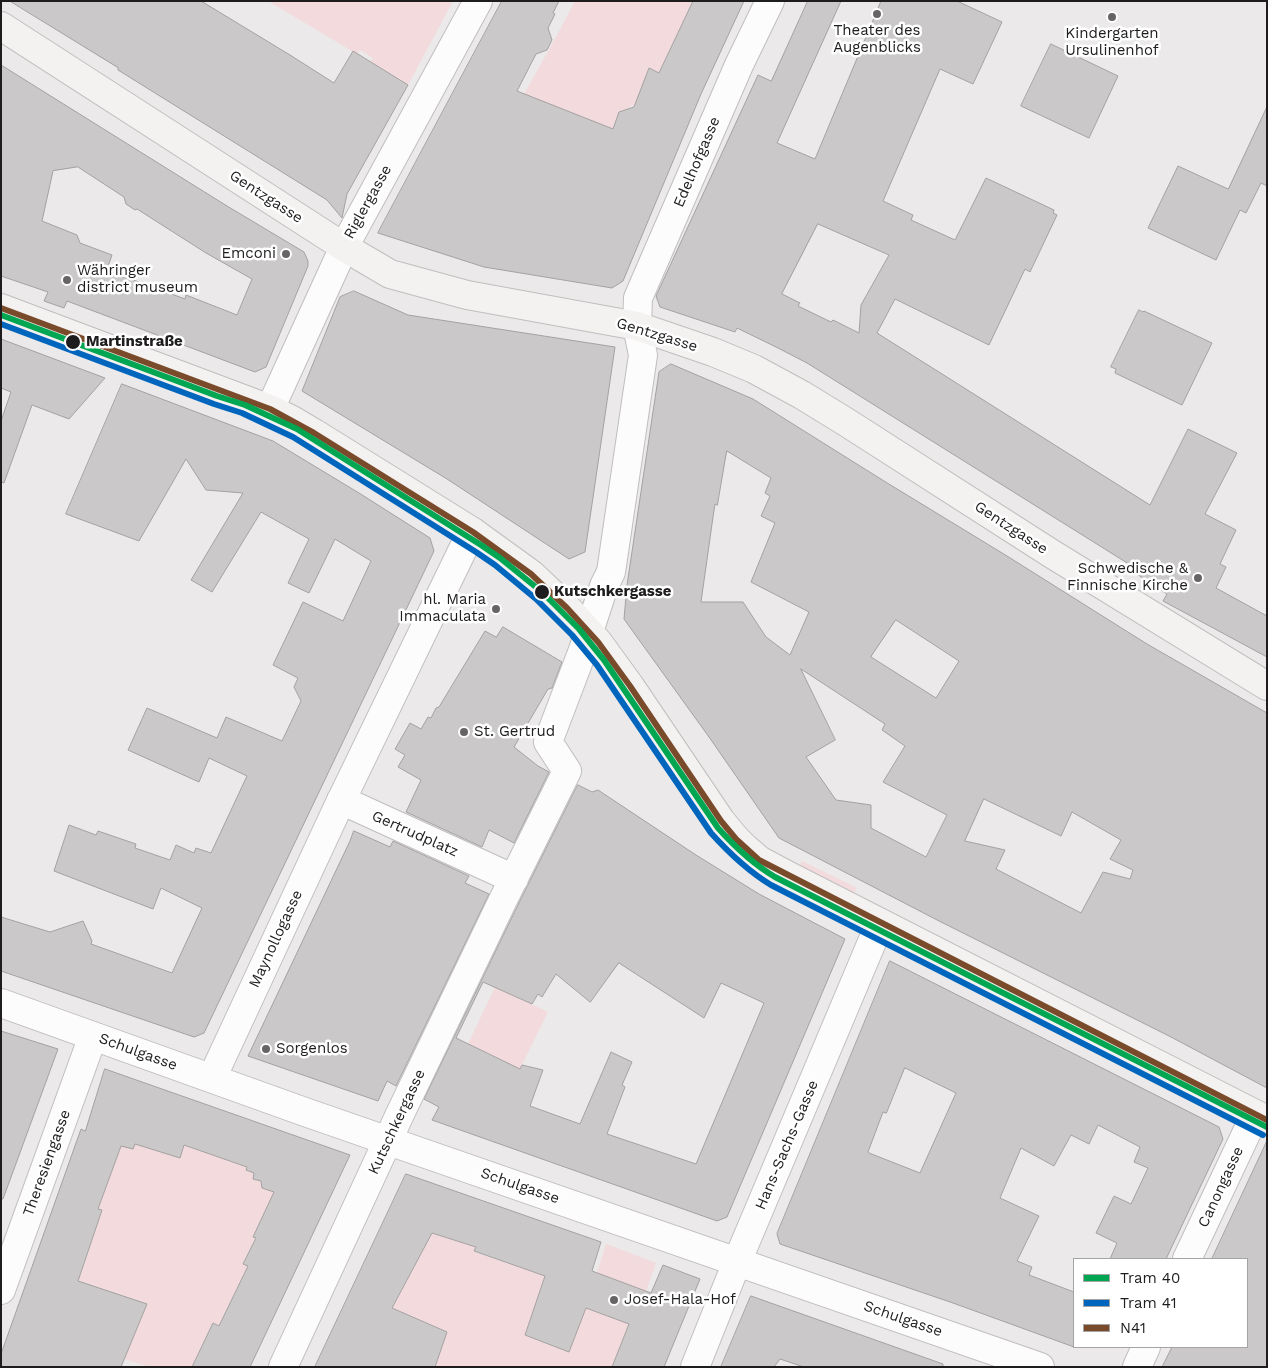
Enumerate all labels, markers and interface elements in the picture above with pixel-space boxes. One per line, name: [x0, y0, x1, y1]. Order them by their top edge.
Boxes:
marker: Theater des Augenblicks: [871, 8, 883, 20]
marker: Kindergarten Ursulinenhof: [1106, 11, 1118, 23]
place label: Theater des Augenblicks: [833, 22, 921, 57]
place label: Kindergarten Ursulinenhof: [1065, 25, 1159, 60]
street label: Edelhofgasse: [670, 114, 724, 210]
street label: Riglergasse: [340, 162, 396, 242]
street label: Gentzgasse: [226, 167, 306, 227]
place label: Emconi: [221, 245, 276, 263]
marker: Emconi: [280, 248, 292, 260]
place label: Währinger district museum: [77, 262, 198, 297]
marker: Währinger district museum: [61, 274, 73, 286]
street label: Gentzgasse: [614, 314, 700, 356]
marker: Martinstraße: [64, 333, 82, 351]
place label: Martinstraße: [86, 333, 183, 351]
street label: Gentzgasse: [971, 498, 1051, 558]
place label: Schwedische & Finnische Kirche: [1067, 560, 1188, 595]
marker: Schwedische & Finnische Kirche: [1192, 572, 1204, 584]
marker: Kutschkergasse: [533, 583, 551, 601]
place label: Kutschkergasse: [554, 583, 671, 601]
place label: hl. Maria Immaculata: [399, 591, 486, 626]
marker: hl. Maria Immaculata: [490, 603, 502, 615]
place label: St. Gertrud: [474, 723, 555, 741]
marker: St. Gertrud: [458, 726, 470, 738]
street label: Gertrudplatz: [369, 807, 461, 861]
street label: Maynollogasse: [245, 887, 307, 991]
street label: Schulgasse: [96, 1030, 180, 1074]
place label: Sorgenlos: [276, 1040, 348, 1058]
marker: Sorgenlos: [260, 1043, 272, 1055]
street label: Kutschkergasse: [365, 1066, 429, 1178]
street label: Hans-Sachs-Gasse: [752, 1078, 822, 1212]
street label: Theresiengasse: [19, 1107, 75, 1219]
street label: Canongasse: [1194, 1144, 1248, 1230]
street label: Schulgasse: [478, 1164, 562, 1208]
legend: [1073, 1258, 1248, 1348]
text: Tram 40: [1120, 1269, 1180, 1287]
place label: Josef-Hala-Hof: [624, 1291, 736, 1309]
marker: Josef-Hala-Hof: [608, 1294, 620, 1306]
text: Tram 41: [1120, 1294, 1177, 1312]
street label: Schulgasse: [861, 1297, 945, 1341]
text: N41: [1120, 1319, 1146, 1337]

